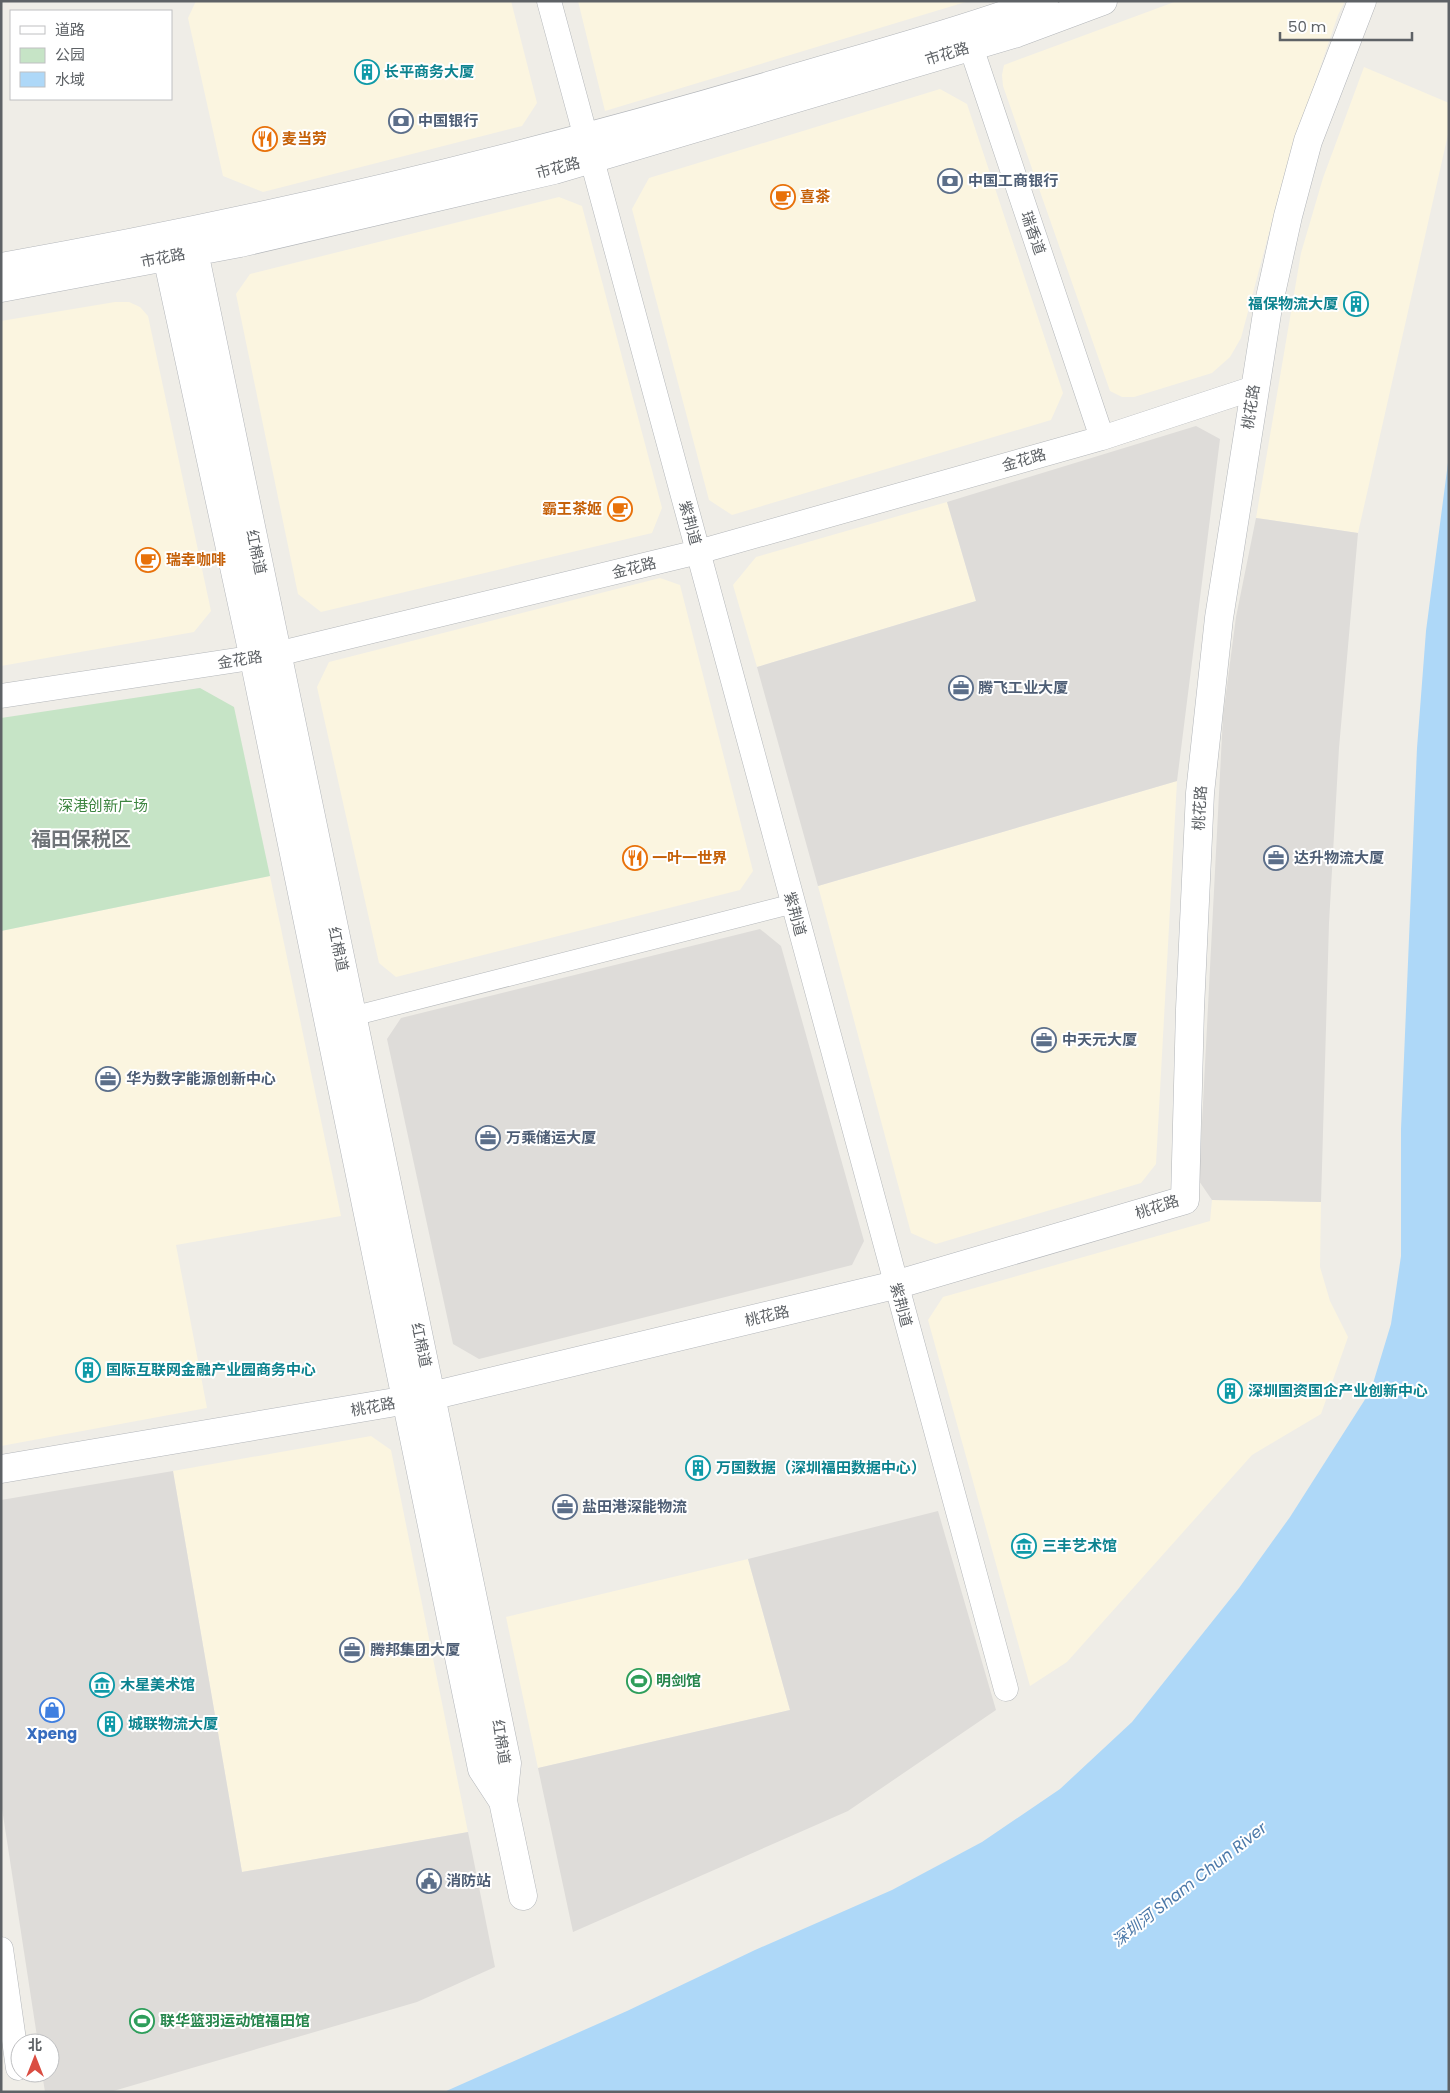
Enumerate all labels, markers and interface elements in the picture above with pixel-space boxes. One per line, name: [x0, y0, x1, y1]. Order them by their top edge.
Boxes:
legend: [10, 10, 172, 100]
scale bar: [1280, 10, 1412, 42]
text: 50 m: [1288, 16, 1326, 37]
text: 道路: [55, 19, 85, 40]
street label: 市花路: [922, 37, 971, 70]
text: 公园: [55, 44, 85, 65]
building icon: 长平商务大厦: [354, 59, 380, 85]
place label: 长平商务大厦: [384, 61, 474, 82]
text: 水域: [55, 69, 85, 90]
bank icon: 中国银行: [388, 108, 414, 134]
place label: 中国银行: [418, 110, 478, 131]
restaurant icon: 麦当劳: [252, 126, 278, 152]
place label: 麦当劳: [282, 128, 327, 149]
street label: 市花路: [533, 152, 582, 183]
bank icon: 中国工商银行: [937, 168, 963, 194]
place label: 中国工商银行: [968, 170, 1058, 191]
cafe icon: 喜茶: [770, 184, 796, 210]
place label: 喜茶: [800, 186, 831, 207]
street label: 瑞香道: [1016, 208, 1051, 258]
street label: 市花路: [139, 243, 187, 272]
building icon: 福保物流大厦: [1343, 291, 1369, 317]
place label: 福保物流大厦: [1248, 293, 1338, 314]
street label: 桃花路: [1237, 383, 1264, 431]
street label: 金花路: [999, 443, 1048, 476]
cafe icon: 霸王茶姬: [607, 496, 633, 522]
place label: 霸王茶姬: [542, 498, 602, 519]
street label: 紫荆道: [675, 498, 706, 547]
street label: 红棉道: [242, 528, 271, 576]
cafe icon: 瑞幸咖啡: [135, 547, 161, 573]
place label: 瑞幸咖啡: [166, 549, 226, 570]
street label: 金花路: [609, 552, 658, 583]
street label: 金花路: [216, 646, 264, 673]
office icon: 腾飞工业大厦: [948, 675, 974, 701]
place label: 腾飞工业大厦: [978, 677, 1068, 698]
street label: 桃花路: [1188, 785, 1211, 831]
park label: 深港创新广场: [58, 795, 148, 816]
district label: 福田保税区: [31, 825, 131, 853]
restaurant icon: 一叶一世界: [622, 845, 648, 871]
office icon: 达升物流大厦: [1263, 845, 1289, 871]
place label: 一叶一世界: [652, 847, 727, 868]
place label: 达升物流大厦: [1294, 847, 1384, 868]
street label: 紫荆道: [780, 889, 811, 938]
street label: 红棉道: [324, 925, 353, 973]
office icon: 中天元大厦: [1031, 1027, 1057, 1053]
place label: 中天元大厦: [1062, 1029, 1137, 1050]
office icon: 华为数字能源创新中心: [95, 1066, 121, 1092]
place label: 华为数字能源创新中心: [126, 1068, 276, 1089]
office icon: 万乘储运大厦: [475, 1125, 501, 1151]
place label: 万乘储运大厦: [506, 1127, 596, 1148]
street label: 桃花路: [1132, 1190, 1181, 1223]
street label: 紫荆道: [886, 1280, 917, 1329]
street label: 桃花路: [743, 1300, 791, 1331]
street label: 红棉道: [407, 1321, 436, 1369]
building icon: 国际互联网金融产业园商务中心: [75, 1357, 101, 1383]
place label: 国际互联网金融产业园商务中心: [106, 1359, 316, 1380]
building icon: 深圳国资国企产业创新中心: [1217, 1378, 1243, 1404]
place label: 深圳国资国企产业创新中心: [1248, 1380, 1428, 1401]
street label: 桃花路: [349, 1392, 397, 1421]
building icon: 万国数据（深圳福田数据中心）: [685, 1455, 711, 1481]
place label: 万国数据（深圳福田数据中心）: [716, 1457, 926, 1478]
office icon: 盐田港深能物流: [552, 1494, 578, 1520]
place label: 盐田港深能物流: [582, 1496, 687, 1517]
museum icon: 三丰艺术馆: [1011, 1533, 1037, 1559]
place label: 三丰艺术馆: [1042, 1535, 1117, 1556]
office icon: 腾邦集团大厦: [339, 1637, 365, 1663]
place label: 腾邦集团大厦: [370, 1639, 460, 1660]
sports icon: 明剑馆: [626, 1668, 652, 1694]
place label: 明剑馆: [656, 1670, 701, 1691]
museum icon: 木星美术馆: [89, 1672, 115, 1698]
place label: 木星美术馆: [120, 1674, 195, 1695]
shop icon: Xpeng: [39, 1697, 65, 1723]
building icon: 城联物流大厦: [97, 1711, 123, 1737]
place label: 城联物流大厦: [128, 1713, 218, 1734]
street label: 红棉道: [488, 1718, 515, 1766]
place label: Xpeng: [27, 1723, 77, 1744]
water label: 深圳河 Sham Chun River: [1107, 1816, 1272, 1952]
public building icon: 消防站: [416, 1868, 442, 1894]
place label: 消防站: [446, 1870, 491, 1891]
sports icon: 联华篮羽运动馆福田馆: [129, 2008, 155, 2034]
place label: 联华篮羽运动馆福田馆: [160, 2010, 310, 2031]
north arrow: [10, 2033, 60, 2083]
text: 北: [28, 2035, 42, 2055]

